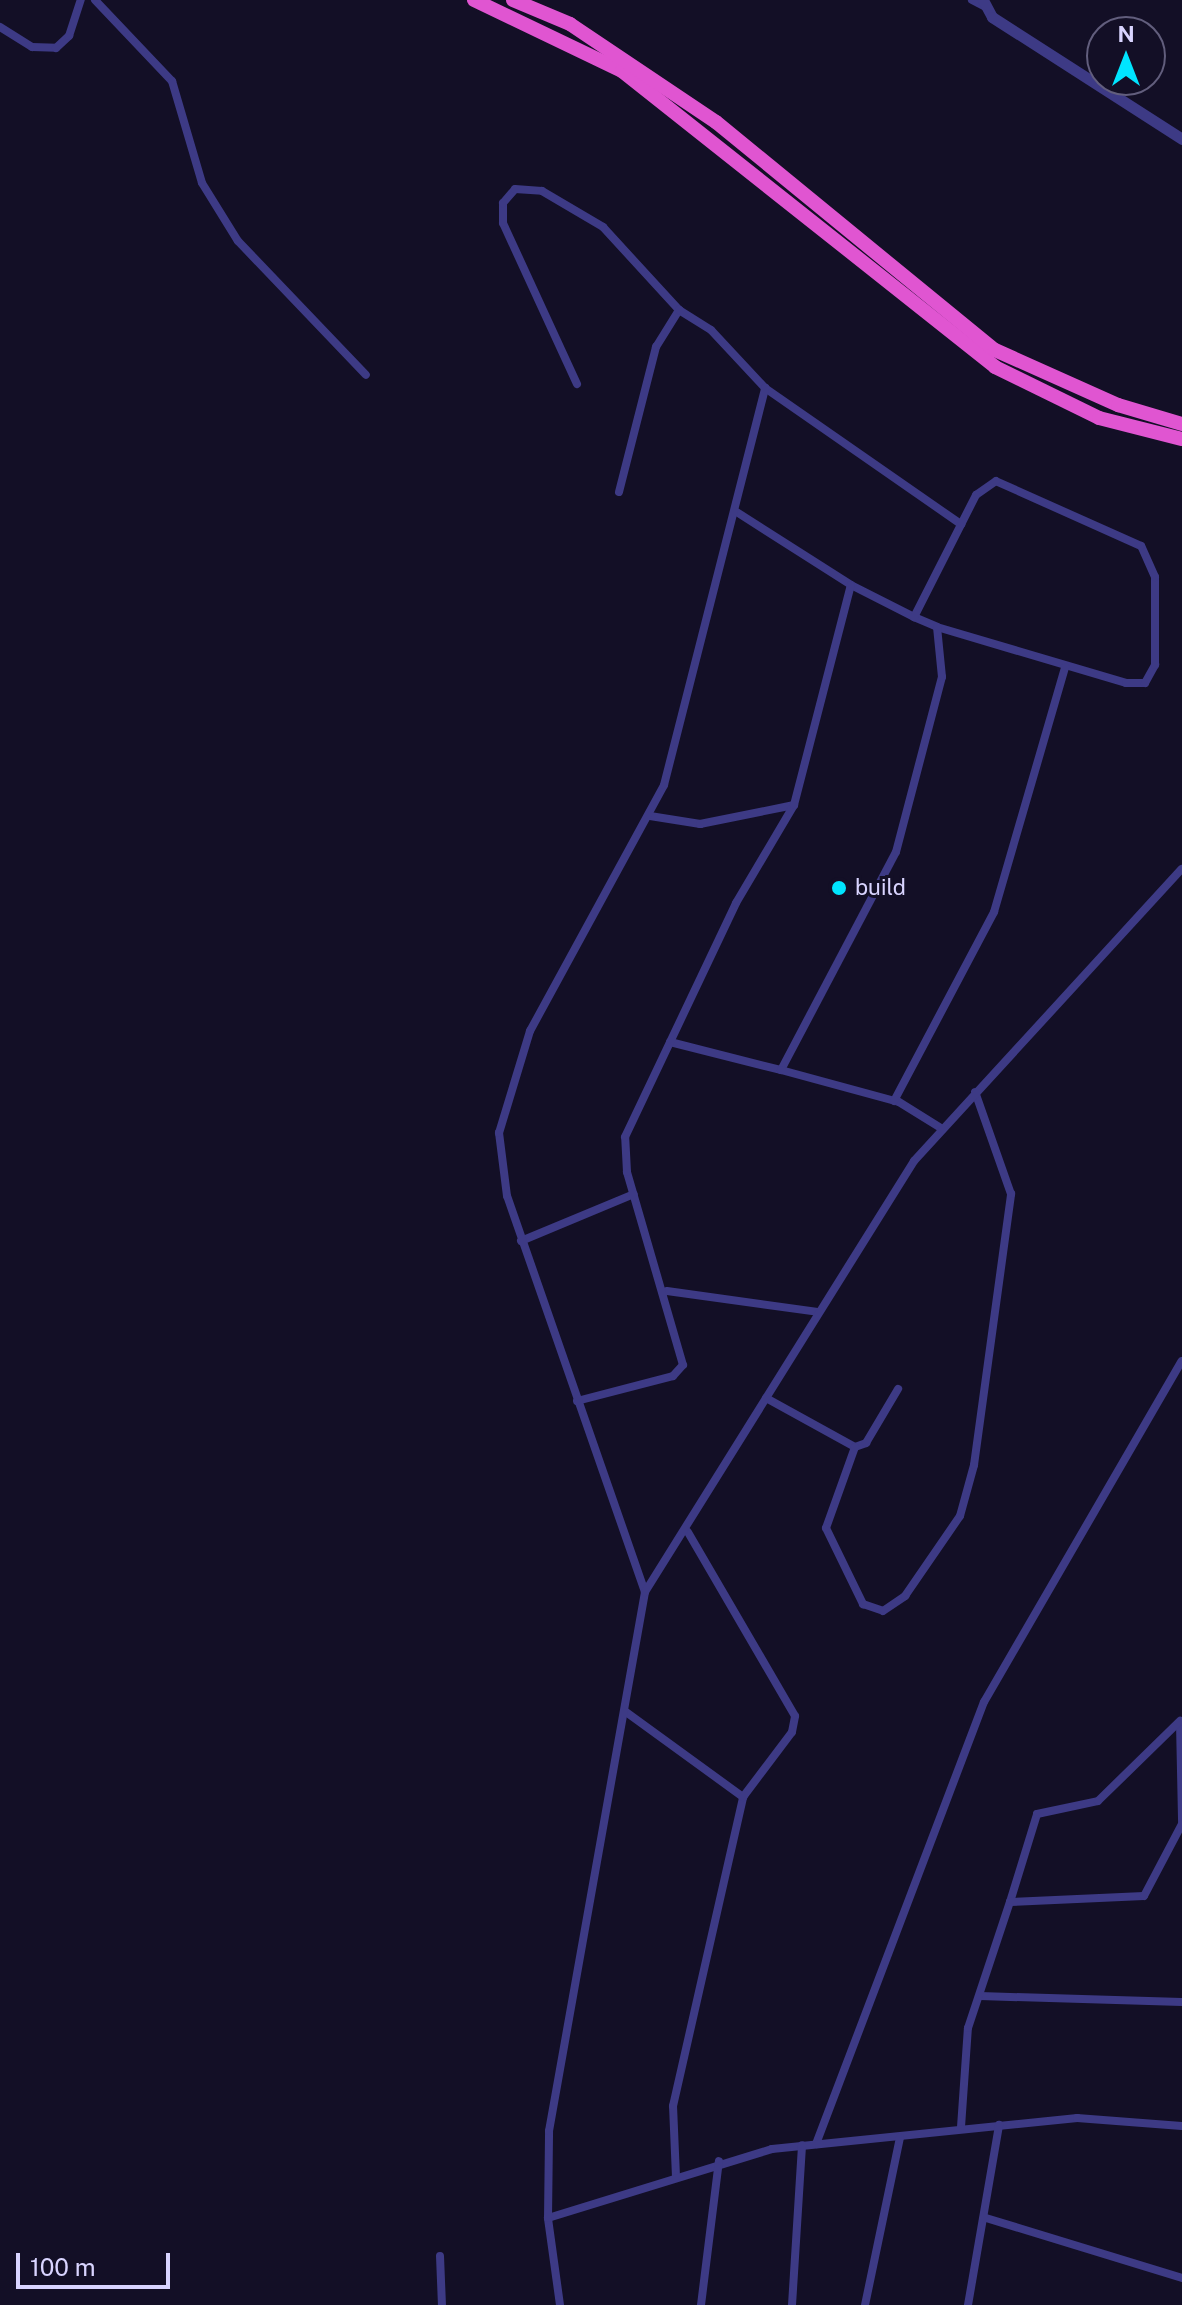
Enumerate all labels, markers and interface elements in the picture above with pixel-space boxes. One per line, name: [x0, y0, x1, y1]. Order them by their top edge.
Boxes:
north arrow: [1086, 16, 1166, 96]
text: N: [1117, 21, 1135, 47]
place label: build: [855, 875, 906, 901]
marker: build: [830, 879, 848, 897]
scale bar: [20, 2237, 174, 2287]
text: 100 m: [30, 2253, 96, 2281]

